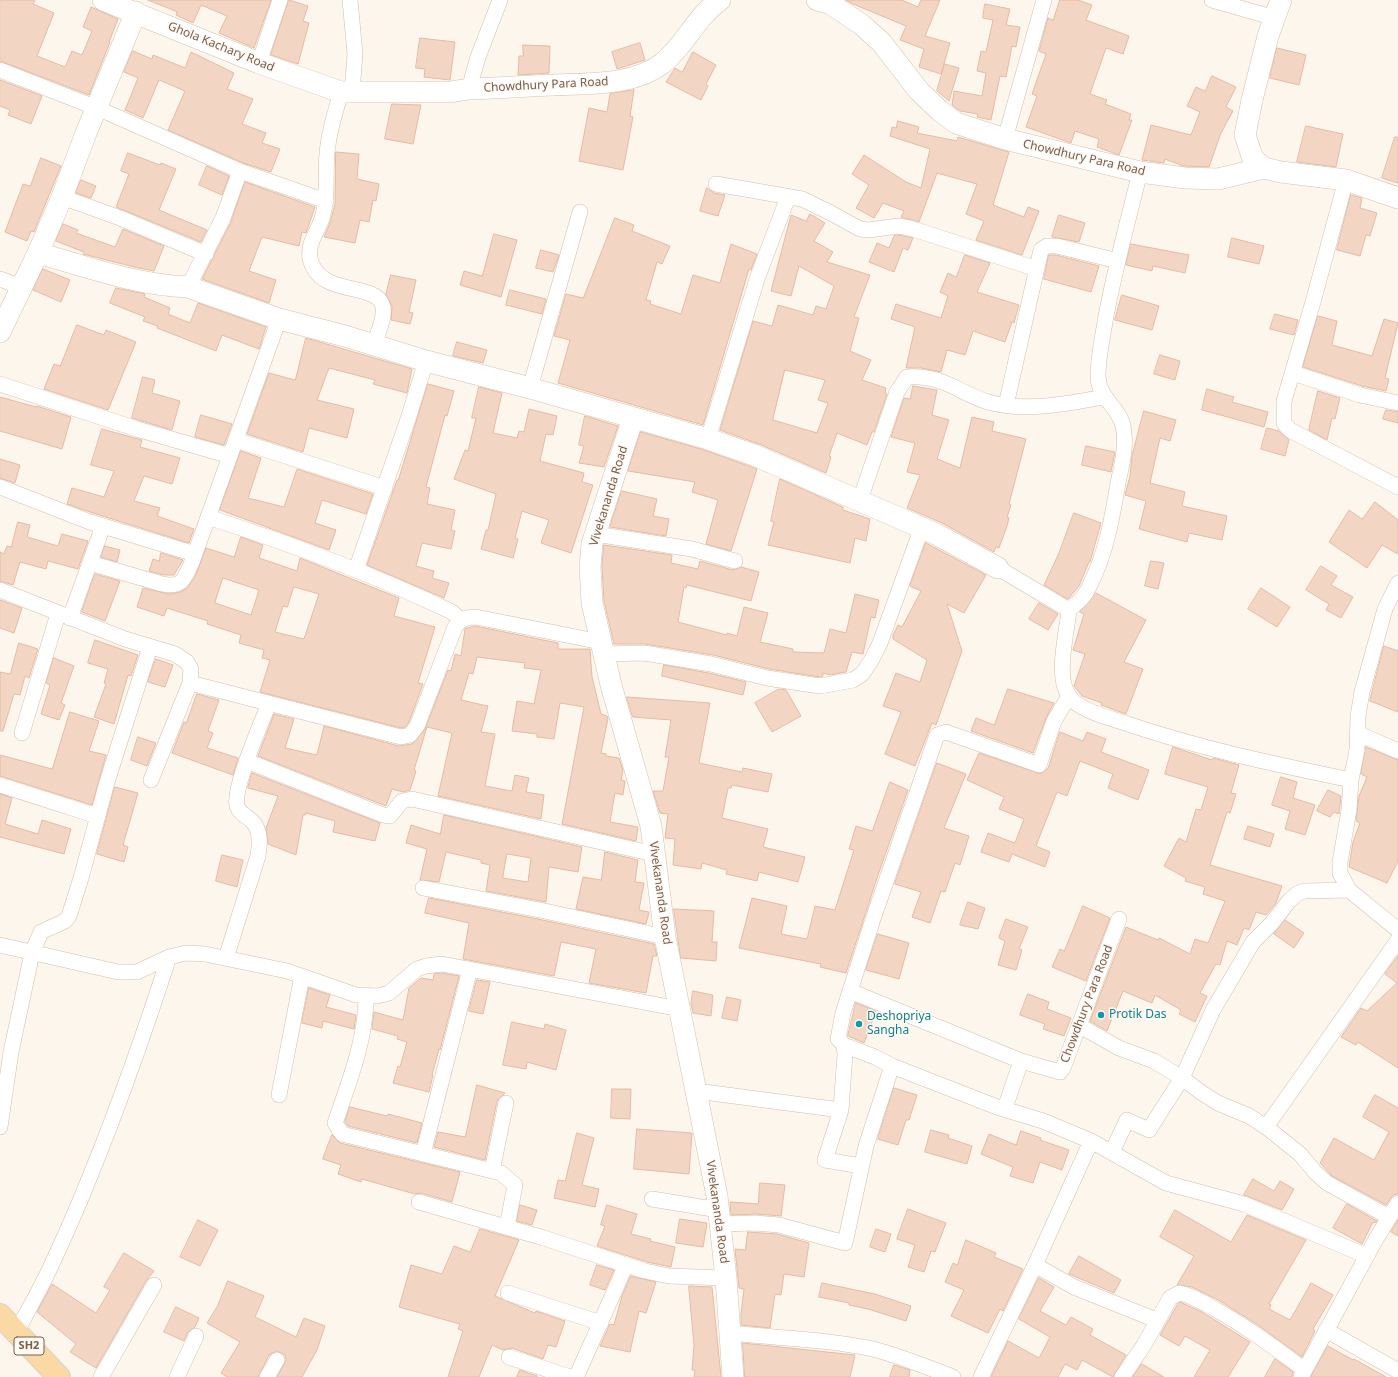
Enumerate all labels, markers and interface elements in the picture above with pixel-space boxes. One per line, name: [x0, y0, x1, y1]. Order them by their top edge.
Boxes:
street label: Ghola Kachary Road: [166, 19, 276, 75]
street label: Chowdhury Para Road: [483, 75, 609, 95]
street label: Chowdhury Para Road: [1021, 137, 1147, 179]
street label: Vivekananda Road: [587, 444, 631, 548]
street label: Vivekananda Road: [646, 841, 674, 945]
street label: Chowdhury Para Road: [1058, 943, 1116, 1065]
place label: Protik Das: [1109, 1008, 1166, 1022]
place label: Deshopriya Sangha: [867, 1010, 931, 1038]
marker: Protik Das: [1096, 1010, 1106, 1020]
marker: Deshopriya Sangha: [854, 1019, 864, 1029]
street label: Vivekananda Road: [703, 1160, 731, 1264]
road number: SH2: [14, 1337, 44, 1355]

